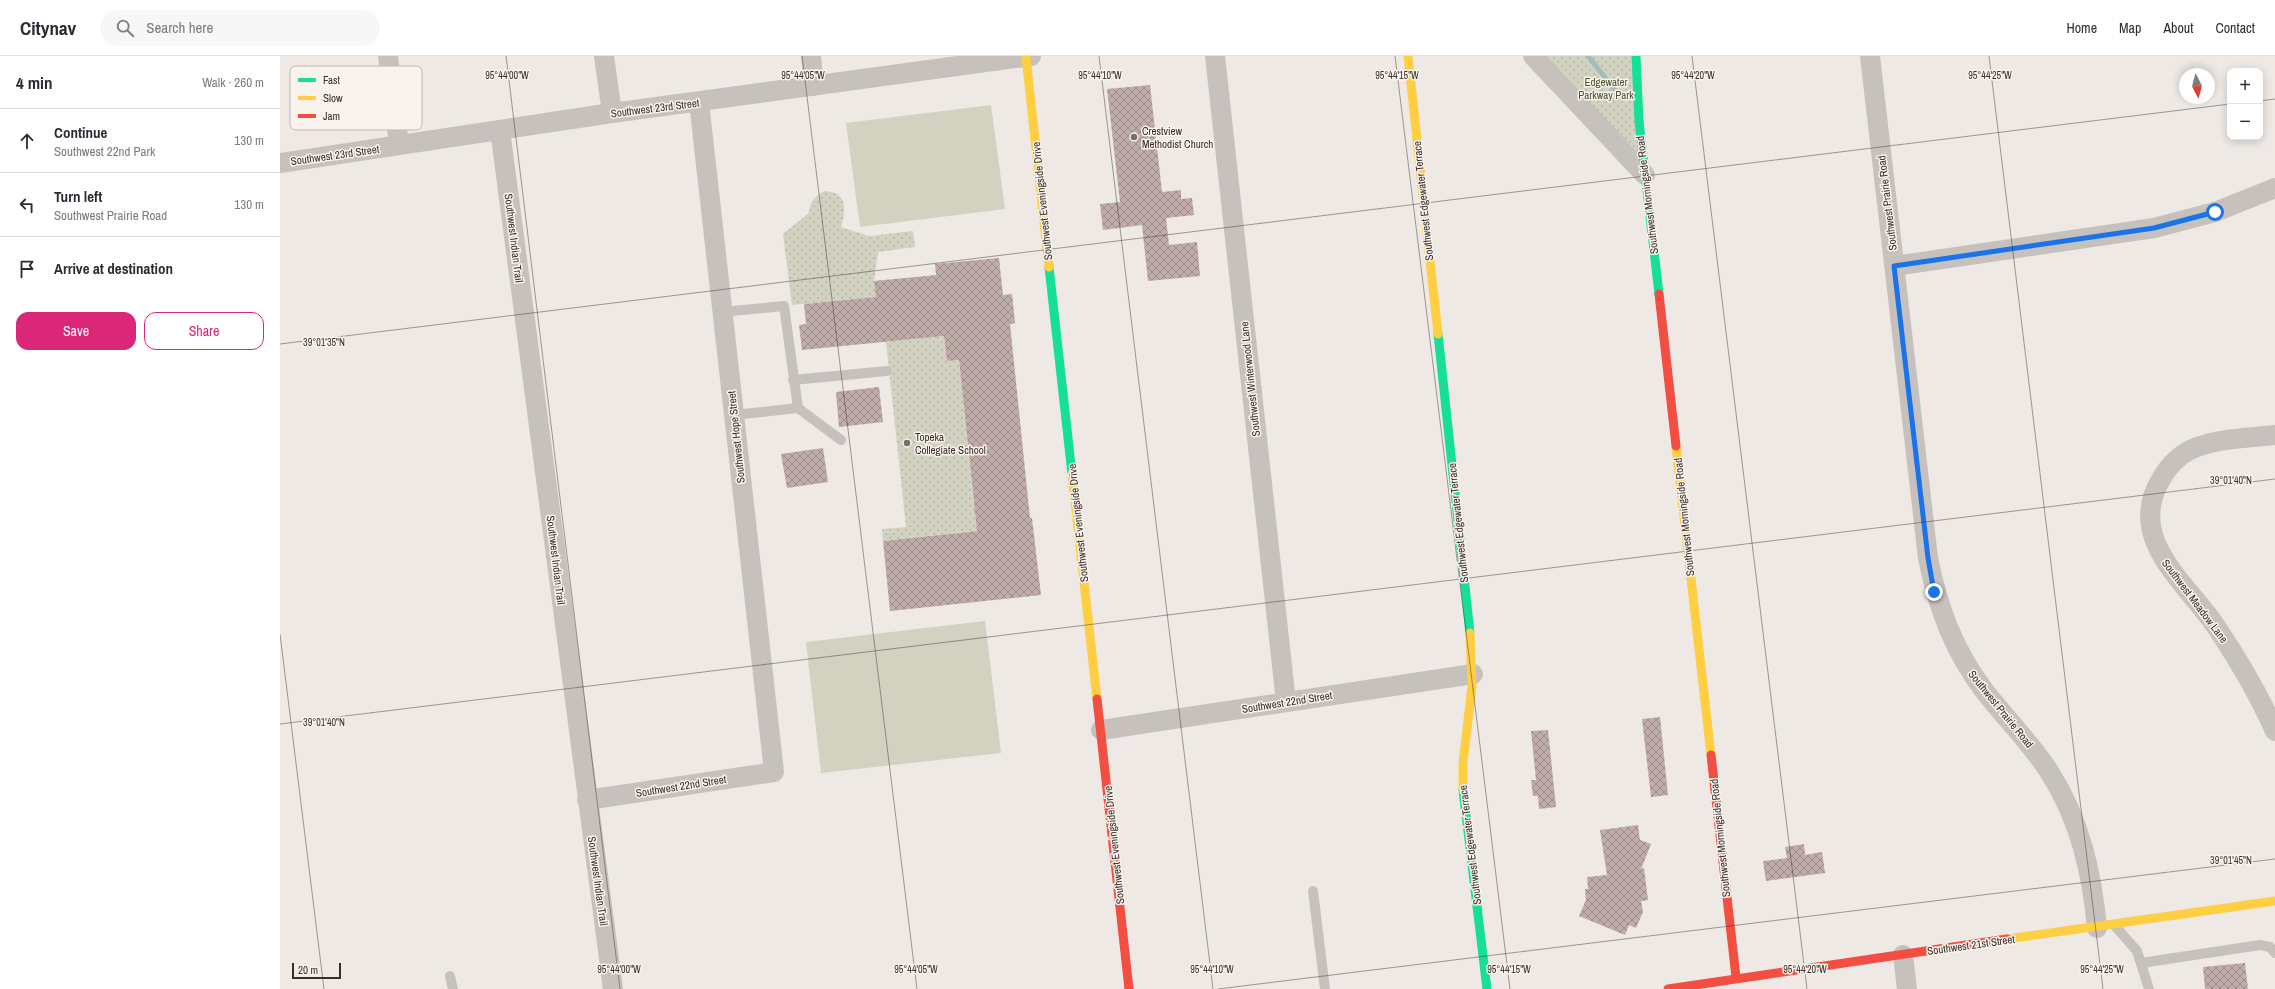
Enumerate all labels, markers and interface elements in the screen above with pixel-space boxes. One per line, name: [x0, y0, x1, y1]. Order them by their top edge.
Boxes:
search box: [100, 10, 380, 46]
text: Citynav: [20, 15, 76, 41]
icon: search: [114, 17, 136, 39]
text: Search here: [146, 17, 213, 38]
text: Home: [2066, 19, 2097, 37]
text: Map: [2119, 19, 2141, 37]
text: About: [2163, 19, 2193, 37]
text: Contact: [2215, 19, 2255, 37]
legend: [290, 66, 422, 130]
north arrow: [2179, 68, 2215, 104]
map controls: [2227, 68, 2263, 140]
button: +: [2227, 68, 2263, 104]
text: 95°44'00"W: [485, 69, 529, 82]
text: 95°44'05"W: [781, 69, 825, 82]
text: 95°44'10"W: [1078, 69, 1122, 82]
text: 95°44'15"W: [1375, 69, 1419, 82]
text: 95°44'20"W: [1671, 69, 1715, 82]
text: 95°44'25"W: [1968, 69, 2012, 82]
text: 4 min: [16, 71, 52, 94]
text: Fast: [323, 73, 341, 87]
text: Walk · 260 m: [202, 74, 264, 91]
park label: Edgewater Parkway Park: [1578, 75, 1634, 102]
text: Slow: [323, 91, 343, 105]
street label: Southwest 23rd Street: [610, 96, 701, 120]
button: −: [2227, 104, 2263, 140]
text: Jam: [323, 109, 340, 123]
text: Continue: [54, 122, 107, 143]
place label: Crestview Methodist Church: [1142, 124, 1213, 151]
icon: ahead: [16, 130, 38, 152]
text: 130 m: [234, 132, 264, 149]
marker: Crestview Methodist Church: [1129, 132, 1139, 142]
street label: Southwest Morningside Road: [1633, 135, 1661, 255]
street label: Southwest Eveningside Drive: [1029, 141, 1055, 261]
street label: Southwest Edgewater Terrace: [1410, 141, 1436, 261]
street label: Southwest 23rd Street: [290, 142, 381, 168]
text: Southwest 22nd Park: [54, 143, 155, 160]
street label: Southwest Prairie Road: [1874, 155, 1900, 251]
text: Turn left: [54, 186, 102, 207]
street label: Southwest Indian Trail: [502, 193, 526, 283]
icon: left: [16, 194, 38, 216]
text: 130 m: [234, 196, 264, 213]
route start: [2206, 203, 2224, 221]
text: Southwest Prairie Road: [54, 207, 167, 224]
icon: arrive: [16, 258, 38, 280]
text: Arrive at destination: [54, 258, 173, 279]
button: Save: [16, 312, 136, 350]
button: Share: [144, 312, 264, 350]
street label: Southwest Winterwood Lane: [1237, 321, 1263, 437]
text: 39°01'35"N: [303, 336, 345, 349]
street label: Southwest Hope Street: [724, 390, 748, 484]
place label: Topeka Collegiate School: [915, 430, 986, 457]
marker: Topeka Collegiate School: [902, 438, 912, 448]
street label: Southwest Morningside Road: [1671, 457, 1697, 577]
street label: Southwest Eveningside Drive: [1065, 463, 1091, 583]
street label: Southwest Edgewater Terrace: [1445, 463, 1471, 583]
text: 39°01'40"N: [2210, 474, 2252, 487]
street label: Southwest Indian Trail: [544, 515, 568, 605]
street label: Southwest Meadow Lane: [2159, 556, 2231, 646]
route end: [1925, 583, 1943, 601]
street label: Southwest Prairie Road: [1965, 667, 2037, 751]
street label: Southwest 22nd Street: [1241, 688, 1334, 716]
text: 39°01'40"N: [303, 716, 345, 729]
street label: Southwest 22nd Street: [635, 772, 728, 800]
street label: Southwest Morningside Road: [1707, 778, 1733, 898]
street label: Southwest Eveningside Drive: [1101, 785, 1127, 905]
street label: Southwest Edgewater Terrace: [1456, 785, 1484, 905]
street label: Southwest Indian Trail: [585, 836, 611, 926]
text: 39°01'45"N: [2210, 854, 2252, 867]
street label: Southwest 21st Street: [1926, 932, 2016, 958]
scale bar: [292, 961, 341, 980]
text: 20 m: [298, 963, 318, 977]
text: 95°44'00"W: [597, 963, 641, 976]
text: 95°44'05"W: [894, 963, 938, 976]
text: 95°44'10"W: [1190, 963, 1234, 976]
text: 95°44'15"W: [1487, 963, 1531, 976]
text: 95°44'20"W: [1783, 963, 1827, 976]
text: 95°44'25"W: [2080, 963, 2124, 976]

